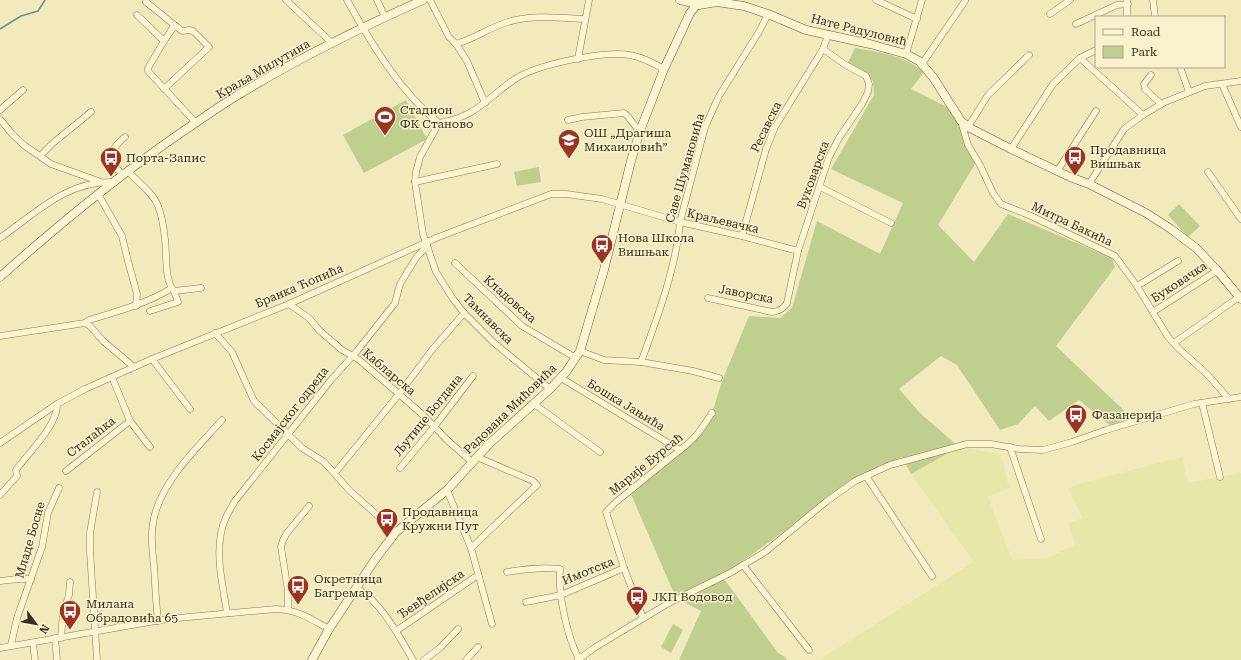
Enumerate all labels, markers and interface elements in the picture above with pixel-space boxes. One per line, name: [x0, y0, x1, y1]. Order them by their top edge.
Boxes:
street label: Нате Радуловић: [809, 11, 909, 49]
legend: [1095, 16, 1225, 68]
text: Road: [1131, 25, 1161, 39]
street label: Краља Милутина: [214, 36, 313, 102]
text: Park: [1131, 45, 1158, 59]
street label: Ресавска: [748, 99, 784, 155]
place label: Стадион ФК Станово: [400, 103, 473, 131]
sports icon: Стадион ФК Станово: [372, 104, 398, 137]
street label: Саве Шумановића: [663, 111, 707, 224]
place label: ОШ „Драгиша Михаиловић”: [584, 126, 672, 154]
school or university icon: ОШ „Драгиша Михаиловић”: [556, 127, 582, 160]
street label: Вуковарска: [794, 139, 832, 211]
place label: Продавница Вишњак: [1090, 143, 1166, 171]
bus stop icon: Продавница Вишњак: [1062, 144, 1088, 177]
bus stop icon: Порта-Запис: [98, 145, 124, 178]
place label: Порта-Запис: [126, 151, 206, 165]
street label: Митра Бакића: [1029, 199, 1115, 249]
street label: Краљевачка: [686, 206, 761, 236]
place label: Нова Школа Вишњак: [618, 231, 695, 259]
bus stop icon: Нова Школа Вишњак: [589, 232, 615, 265]
street label: Буковачка: [1149, 259, 1210, 305]
street label: Бранка Ћопића: [253, 261, 346, 311]
street label: Кладовска: [481, 272, 540, 326]
street label: Јаворска: [717, 282, 775, 306]
street label: Тамнавска: [460, 291, 516, 347]
street label: Кабларска: [360, 346, 419, 398]
street label: Радована Мићовића: [461, 361, 560, 457]
street label: Космајског одреда: [249, 364, 332, 464]
street label: Љутице Богдана: [391, 371, 465, 459]
street label: Бошка Јањића: [585, 376, 668, 434]
bus stop icon: Фазанерија: [1063, 402, 1089, 435]
place label: Фазанерија: [1092, 408, 1162, 422]
street label: Сталаћка: [64, 413, 118, 460]
street label: Марије Бурсаћ: [606, 430, 686, 498]
street label: Младе Босне: [12, 500, 48, 580]
place label: Продавница Кружни Пут: [402, 505, 479, 533]
bus stop icon: Продавница Кружни Пут: [374, 506, 400, 539]
street label: Имотска: [560, 554, 616, 588]
street label: Ђевђелијска: [395, 566, 467, 621]
place label: Окретница Багремар: [314, 572, 383, 600]
bus stop icon: Окретница Багремар: [285, 573, 311, 606]
bus stop icon: ЈКП Водовод: [624, 584, 650, 617]
place label: ЈКП Водовод: [652, 590, 733, 604]
place label: Милана Обрадовића 65: [86, 597, 178, 625]
bus stop icon: Милана Обрадовића 65: [57, 598, 83, 631]
north arrow: [16, 604, 56, 644]
text: N: [36, 622, 52, 637]

